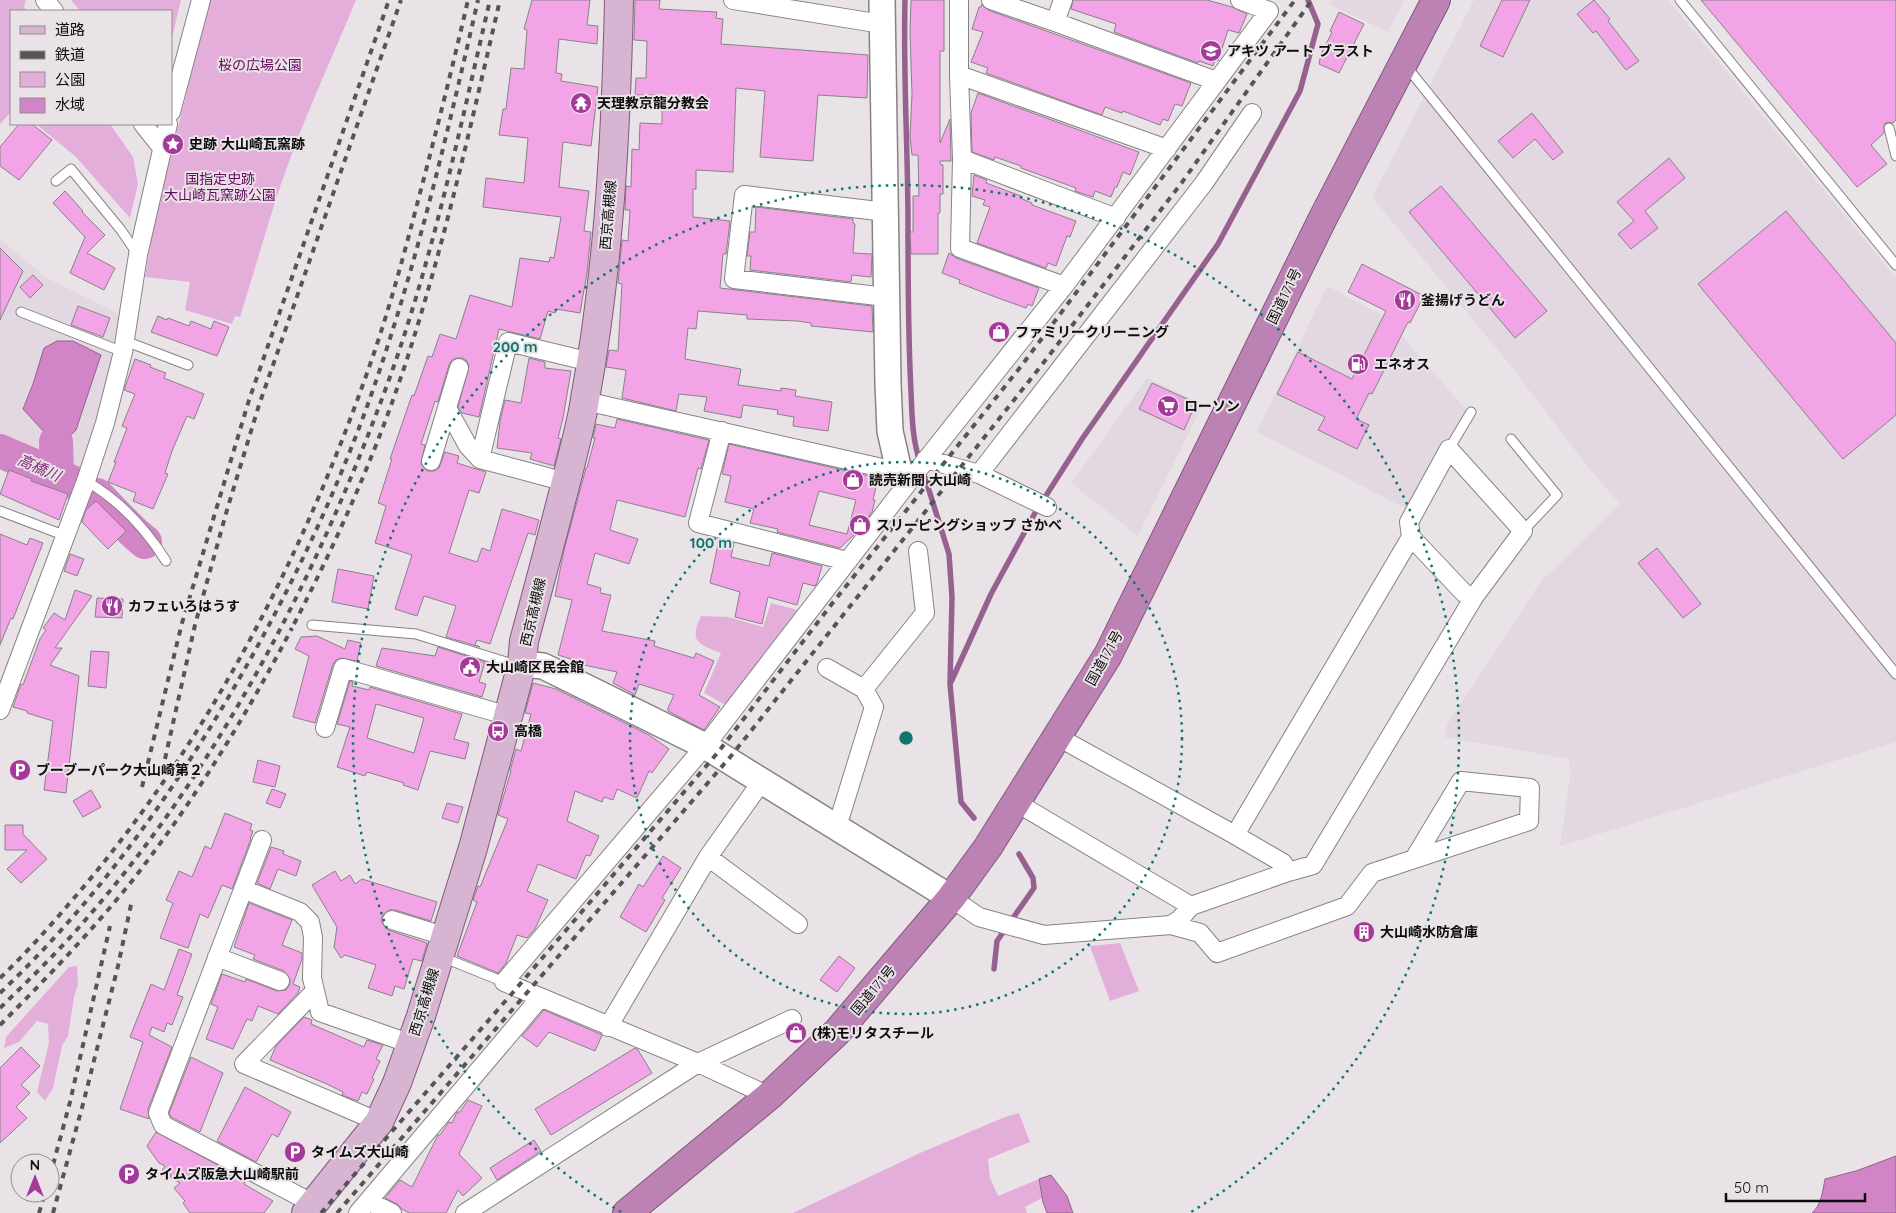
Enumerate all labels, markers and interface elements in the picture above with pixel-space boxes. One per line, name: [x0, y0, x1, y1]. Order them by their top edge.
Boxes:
legend: [10, 10, 172, 125]
text: 道路: [55, 20, 85, 39]
school or university icon: アキツ アート ブラスト: [1199, 39, 1223, 63]
place label: アキツ アート ブラスト: [1227, 42, 1374, 60]
text: 鉄道: [55, 45, 85, 64]
park label: 桜の広場公園: [218, 56, 302, 74]
text: 公園: [55, 70, 85, 89]
temple icon: 天理教京龍分教会: [569, 91, 593, 115]
place label: 天理教京龍分教会: [597, 94, 709, 112]
text: 水域: [55, 95, 85, 114]
place icon: 史跡 大山崎瓦窯跡: [161, 132, 185, 156]
place label: 史跡 大山崎瓦窯跡: [189, 135, 305, 153]
park label: 国指定史跡 大山崎瓦窯跡公園: [164, 170, 276, 204]
street label: 西京高槻線: [596, 179, 620, 251]
street label: 国道171号: [1263, 265, 1305, 327]
restaurant icon: 釜揚げうどん: [1393, 288, 1417, 312]
place label: 釜揚げうどん: [1421, 291, 1505, 309]
shop icon: ファミリークリーニング: [987, 320, 1011, 344]
place label: ファミリークリーニング: [1015, 323, 1169, 341]
text: 200 m: [493, 337, 538, 356]
fuel station icon: エネオス: [1346, 352, 1370, 376]
place label: エネオス: [1374, 355, 1430, 373]
supermarket icon: ローソン: [1156, 394, 1180, 418]
place label: ローソン: [1184, 397, 1240, 415]
water label: 高橋川: [15, 450, 65, 486]
shop icon: 読売新聞 大山崎: [841, 468, 865, 492]
place label: 読売新聞 大山崎: [869, 471, 971, 489]
shop icon: スリーピングショップ さかべ: [848, 513, 872, 537]
place label: スリーピングショップ さかべ: [876, 516, 1062, 534]
text: 100 m: [690, 533, 732, 552]
street label: 西京高槻線: [516, 576, 550, 648]
restaurant icon: カフェいろはうす: [100, 594, 124, 618]
place label: カフェいろはうす: [128, 597, 240, 615]
street label: 国道171号: [1082, 627, 1126, 689]
public building icon: 大山崎区民会館: [458, 655, 482, 679]
place label: 大山崎区民会館: [486, 658, 584, 676]
bus stop icon: 高橋: [486, 719, 510, 743]
place label: 高橋: [514, 722, 542, 740]
centre of rings: [897, 729, 915, 747]
parking icon: ブーブーパーク大山崎第２: [8, 758, 32, 782]
place label: ブーブーパーク大山崎第２: [36, 761, 203, 779]
building icon: 大山崎水防倉庫: [1352, 920, 1376, 944]
place label: 大山崎水防倉庫: [1380, 923, 1478, 941]
street label: 国道171号: [847, 961, 899, 1019]
street label: 西京高槻線: [405, 966, 443, 1038]
shop icon: (株)モリタスチール: [784, 1021, 808, 1045]
place label: (株)モリタスチール: [812, 1024, 934, 1042]
parking icon: タイムズ大山崎: [283, 1140, 307, 1164]
place label: タイムズ大山崎: [311, 1143, 409, 1161]
north arrow: [10, 1153, 60, 1203]
text: N: [30, 1156, 40, 1174]
parking icon: タイムズ阪急大山崎駅前: [117, 1162, 141, 1186]
place label: タイムズ阪急大山崎駅前: [145, 1165, 299, 1183]
scale bar: [1726, 1170, 1865, 1202]
text: 50 m: [1734, 1178, 1769, 1197]

